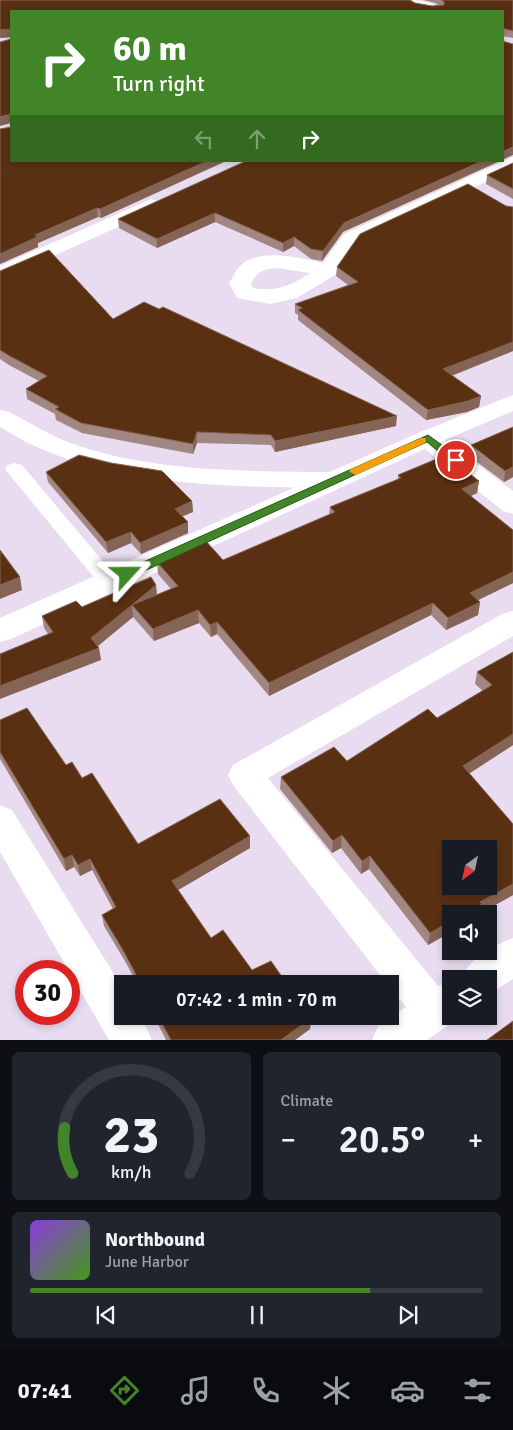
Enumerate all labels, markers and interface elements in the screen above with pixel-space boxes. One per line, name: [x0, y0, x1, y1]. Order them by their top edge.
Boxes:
text: 60 m: [113, 27, 187, 70]
icon: right: [30, 30, 95, 95]
text: Turn right: [113, 70, 205, 97]
icon: left: [190, 125, 218, 153]
icon: ahead: [243, 125, 271, 153]
icon: right: [296, 125, 324, 153]
pin: [435, 439, 477, 481]
icon: arrive: [442, 446, 470, 474]
position arrow: [100, 547, 152, 599]
north arrow: [442, 840, 498, 895]
map controls: [442, 840, 497, 1025]
button: sound: [442, 905, 497, 960]
speed limit sign: 30: [15, 960, 80, 1025]
button: layers: [442, 970, 497, 1025]
text: 07:42 · 1 min · 70 m: [176, 988, 337, 1012]
text: Climate: [281, 1091, 333, 1111]
text: 23: [103, 1103, 159, 1167]
text: 20.5°: [338, 1116, 425, 1163]
text: −: [281, 1123, 296, 1157]
text: +: [468, 1123, 483, 1157]
text: km/h: [111, 1161, 151, 1183]
text: Northbound: [105, 1228, 205, 1252]
text: June Harbor: [105, 1252, 189, 1272]
icon: previous: [92, 1301, 120, 1329]
icon: pause: [243, 1301, 271, 1329]
icon: next: [394, 1301, 422, 1329]
icon: directions: [107, 1373, 142, 1408]
icon: music: [178, 1373, 213, 1408]
icon: phone: [248, 1373, 283, 1408]
icon: climate: [319, 1373, 354, 1408]
icon: car: [390, 1373, 425, 1408]
icon: filters: [460, 1373, 495, 1408]
text: 07:41: [18, 1377, 72, 1404]

